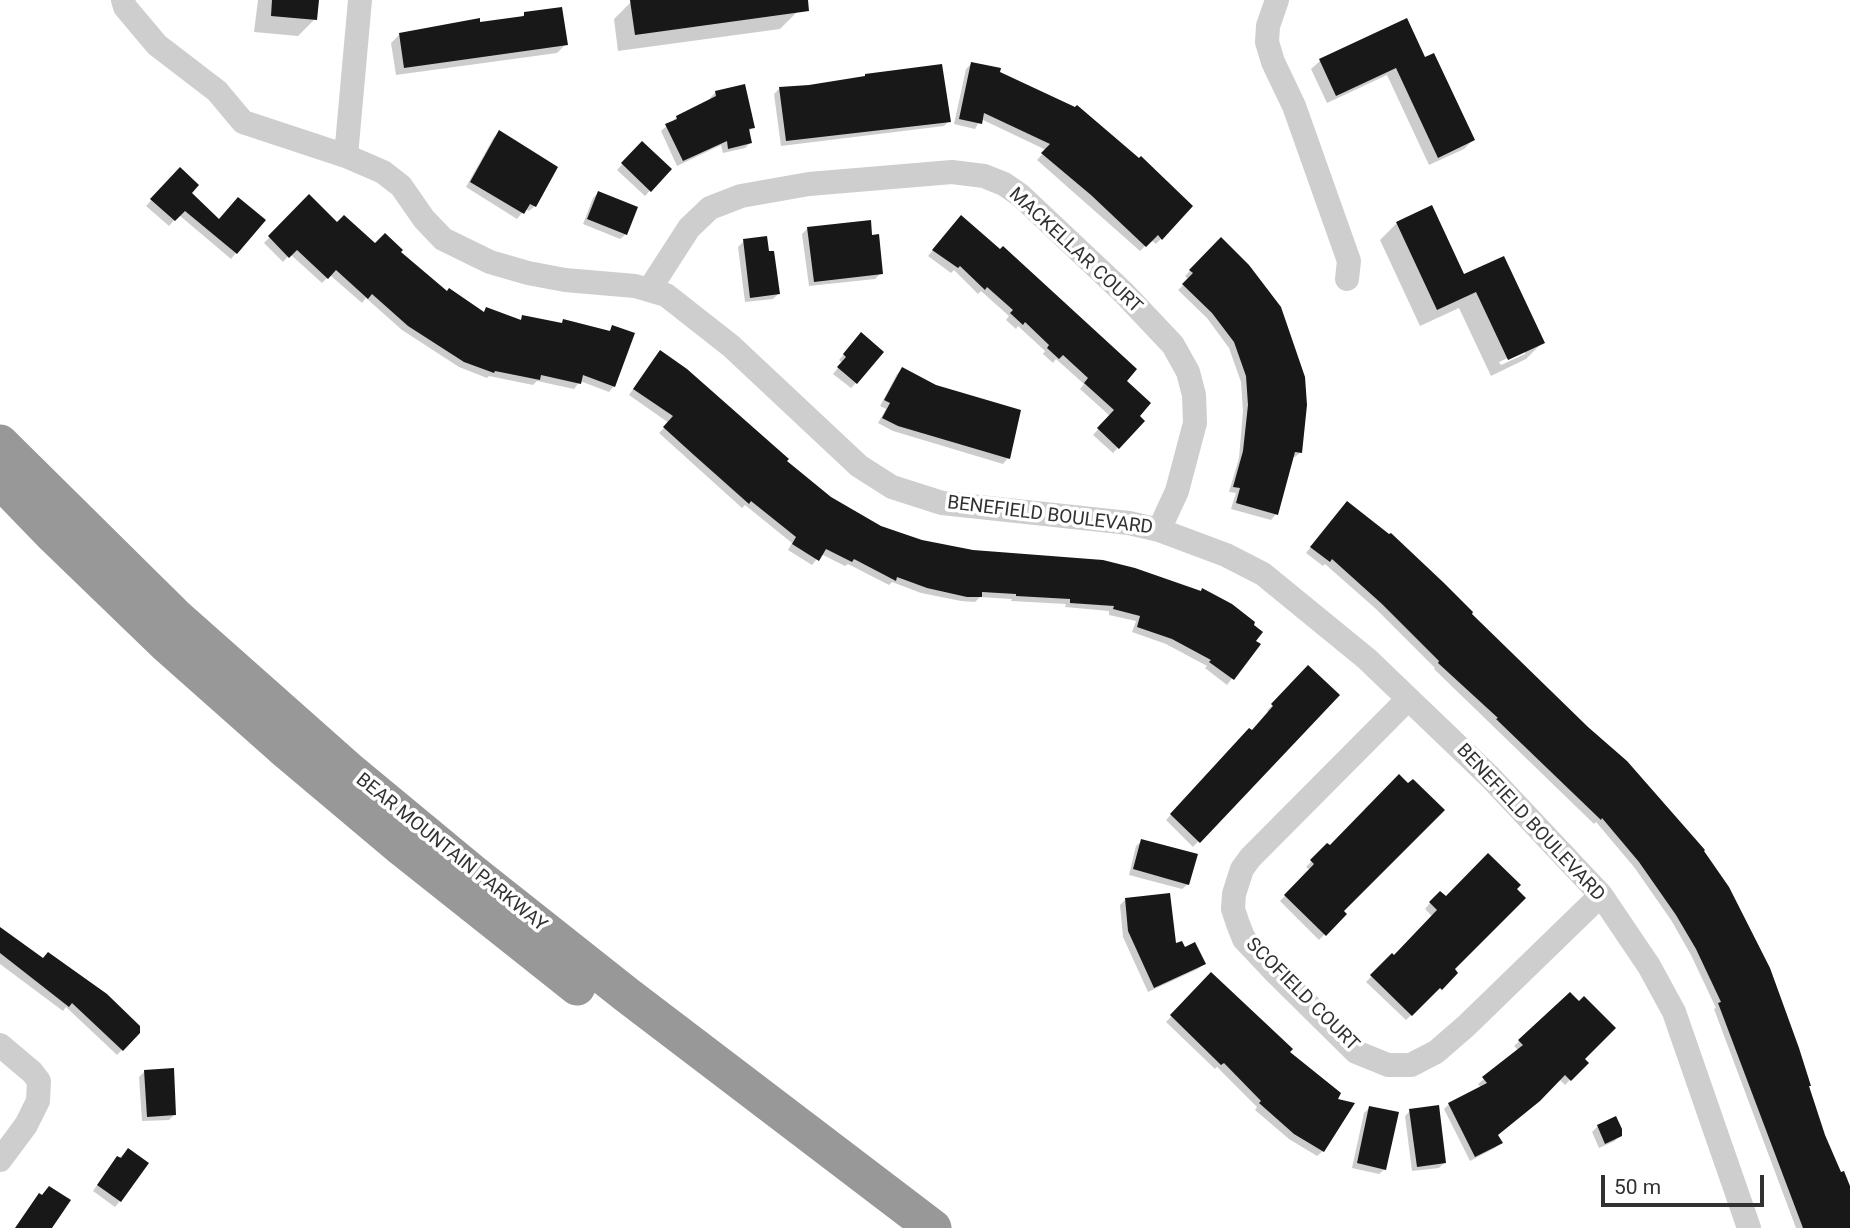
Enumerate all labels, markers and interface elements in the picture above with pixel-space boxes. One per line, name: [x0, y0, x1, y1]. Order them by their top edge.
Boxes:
street label: MACKELLAR COURT: [1004, 183, 1146, 319]
street label: BENEFIELD BOULEVARD: [946, 492, 1154, 540]
street label: BENEFIELD BOULEVARD: [1451, 739, 1609, 907]
street label: BEAR MOUNTAIN PARKWAY: [351, 769, 551, 937]
street label: SCOFIELD COURT: [1241, 934, 1363, 1056]
scale bar: [1605, 1162, 1768, 1206]
text: 50 m: [1614, 1175, 1661, 1199]

